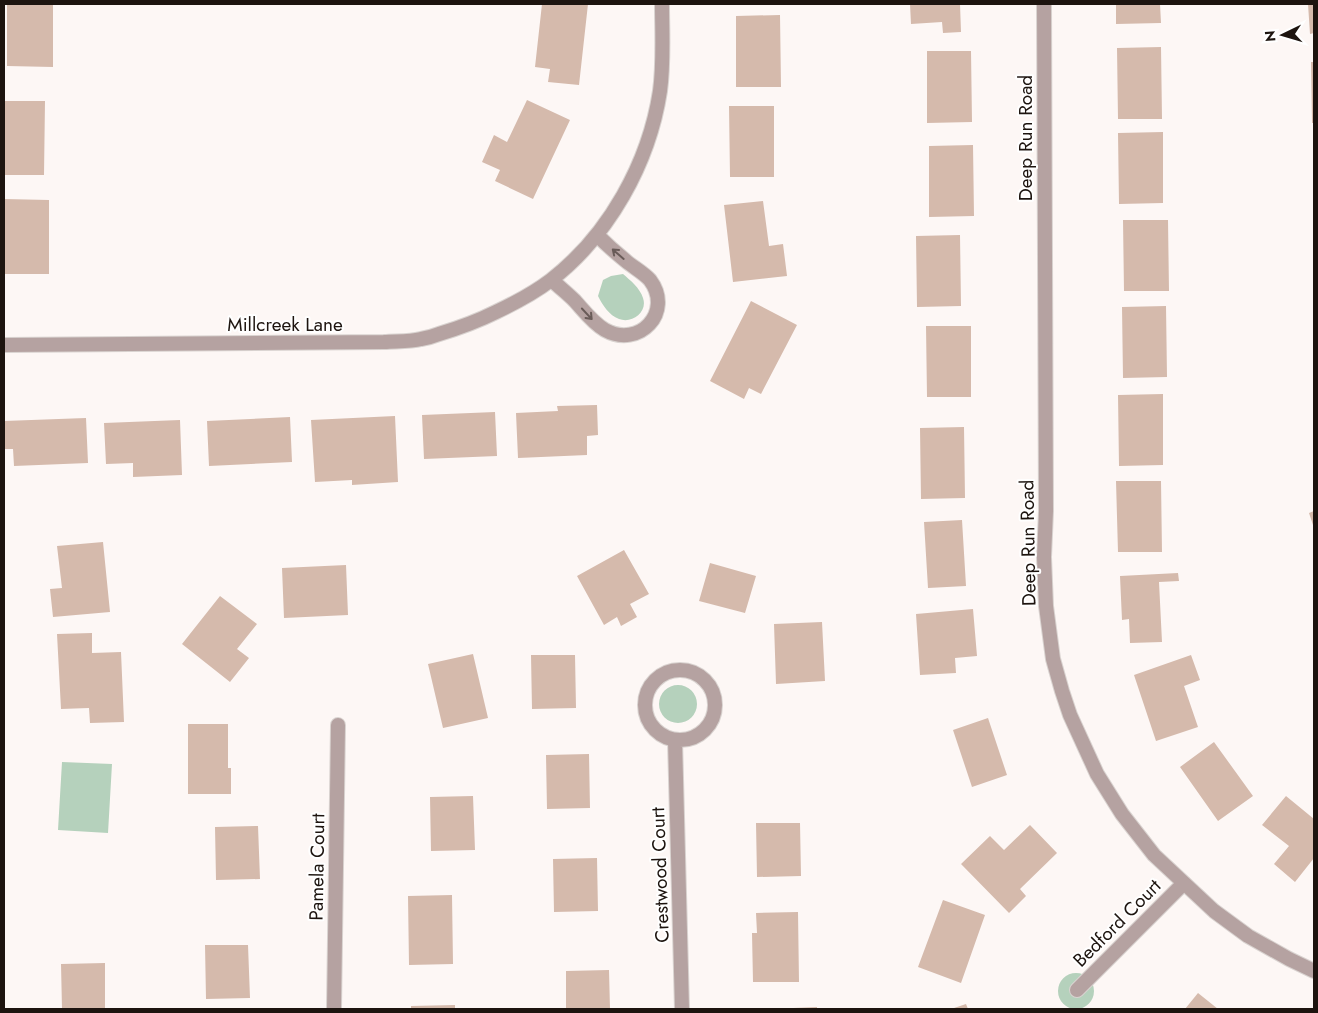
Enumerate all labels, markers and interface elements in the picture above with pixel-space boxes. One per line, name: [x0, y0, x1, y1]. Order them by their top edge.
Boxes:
north arrow: [1258, 10, 1308, 60]
text: N: [1260, 30, 1280, 43]
street label: Deep Run Road: [1012, 75, 1039, 201]
one-way arrow: [612, 249, 625, 260]
one-way arrow: [581, 307, 593, 320]
street label: Millcreek Lane: [227, 311, 343, 338]
street label: Deep Run Road: [1013, 480, 1043, 606]
street label: Crestwood Court: [644, 806, 676, 943]
street label: Pamela Court: [303, 813, 331, 921]
street label: Bedford Court: [1067, 873, 1167, 973]

